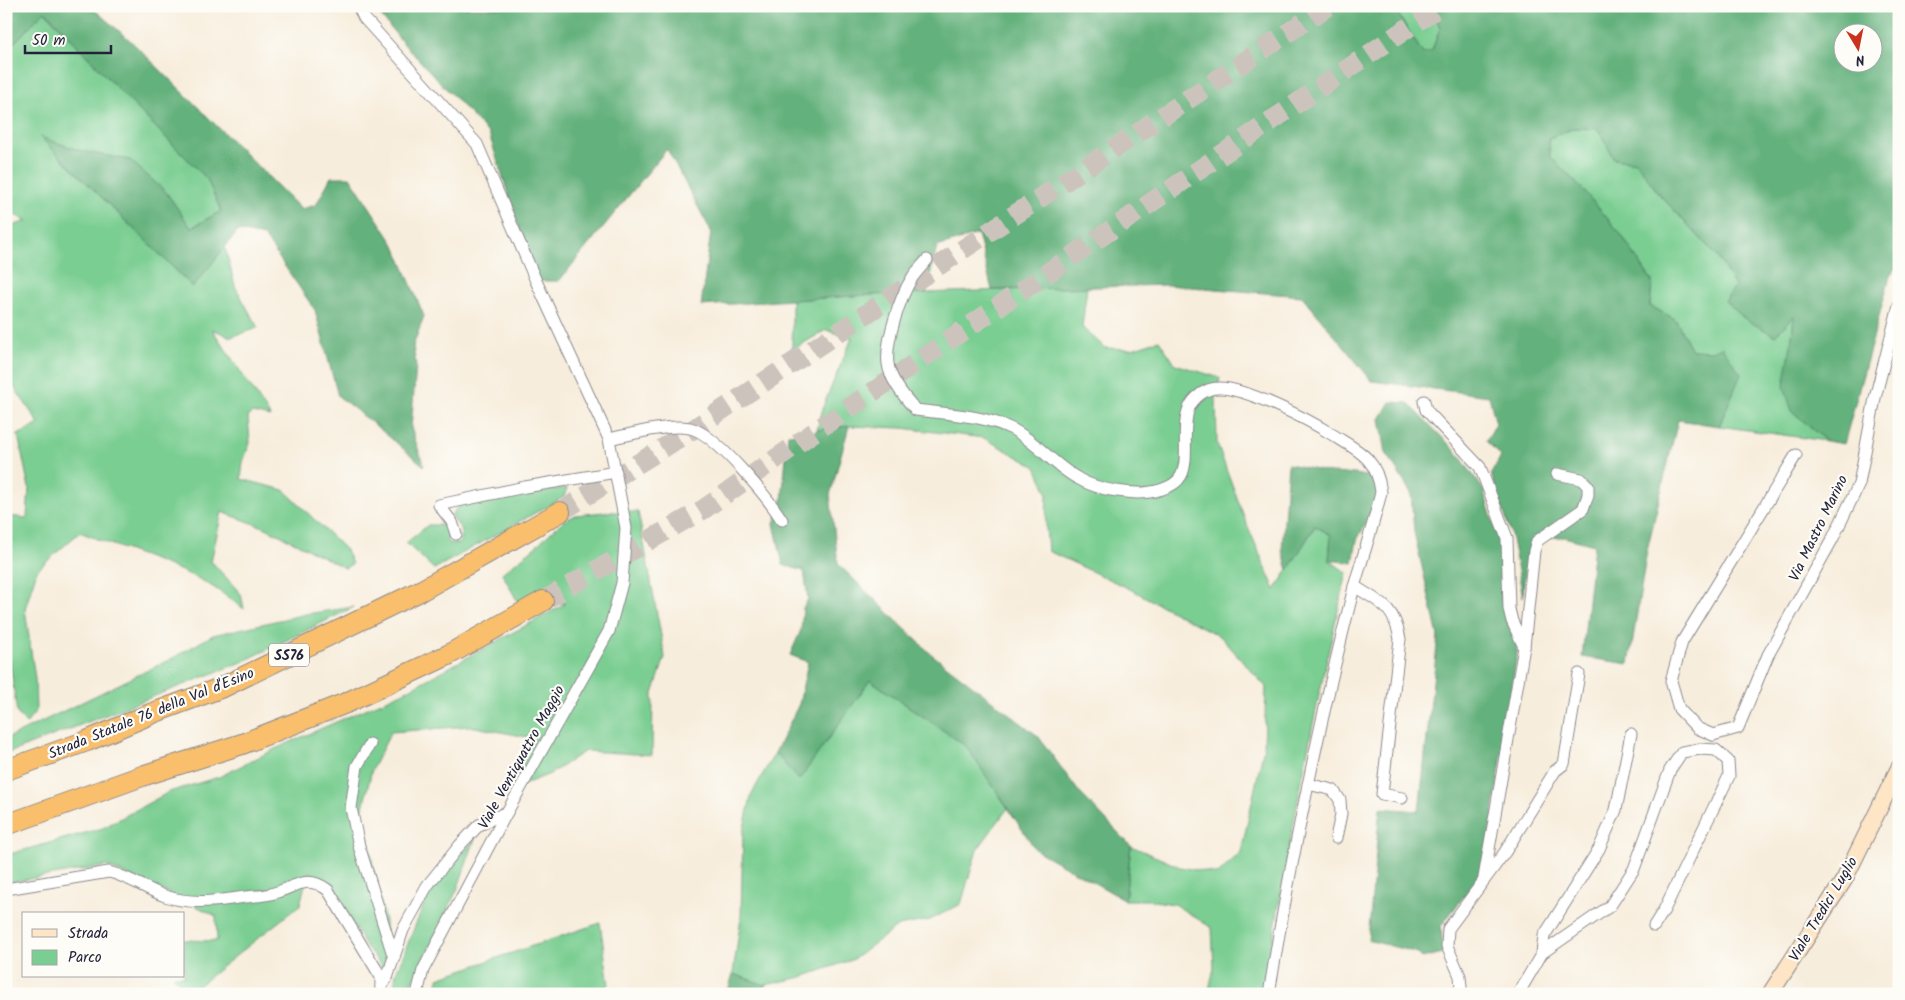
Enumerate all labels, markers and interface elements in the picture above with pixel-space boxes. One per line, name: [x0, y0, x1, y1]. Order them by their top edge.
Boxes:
scale bar: [25, 22, 111, 54]
north arrow: [1832, 22, 1882, 72]
text: 50 m: [32, 29, 66, 53]
text: N: [1854, 48, 1866, 71]
street label: Via Mastro Marino: [1783, 471, 1855, 586]
road number: SS76: [269, 644, 309, 666]
street label: Strada Statale 76 della Val d'Esino: [45, 661, 258, 766]
street label: Viale Ventiquattro Maggio: [472, 681, 572, 834]
street label: Viale Tredici Luglio: [1783, 852, 1865, 967]
legend: [22, 912, 185, 978]
text: Strada: [68, 922, 108, 946]
text: Parco: [68, 946, 102, 970]

